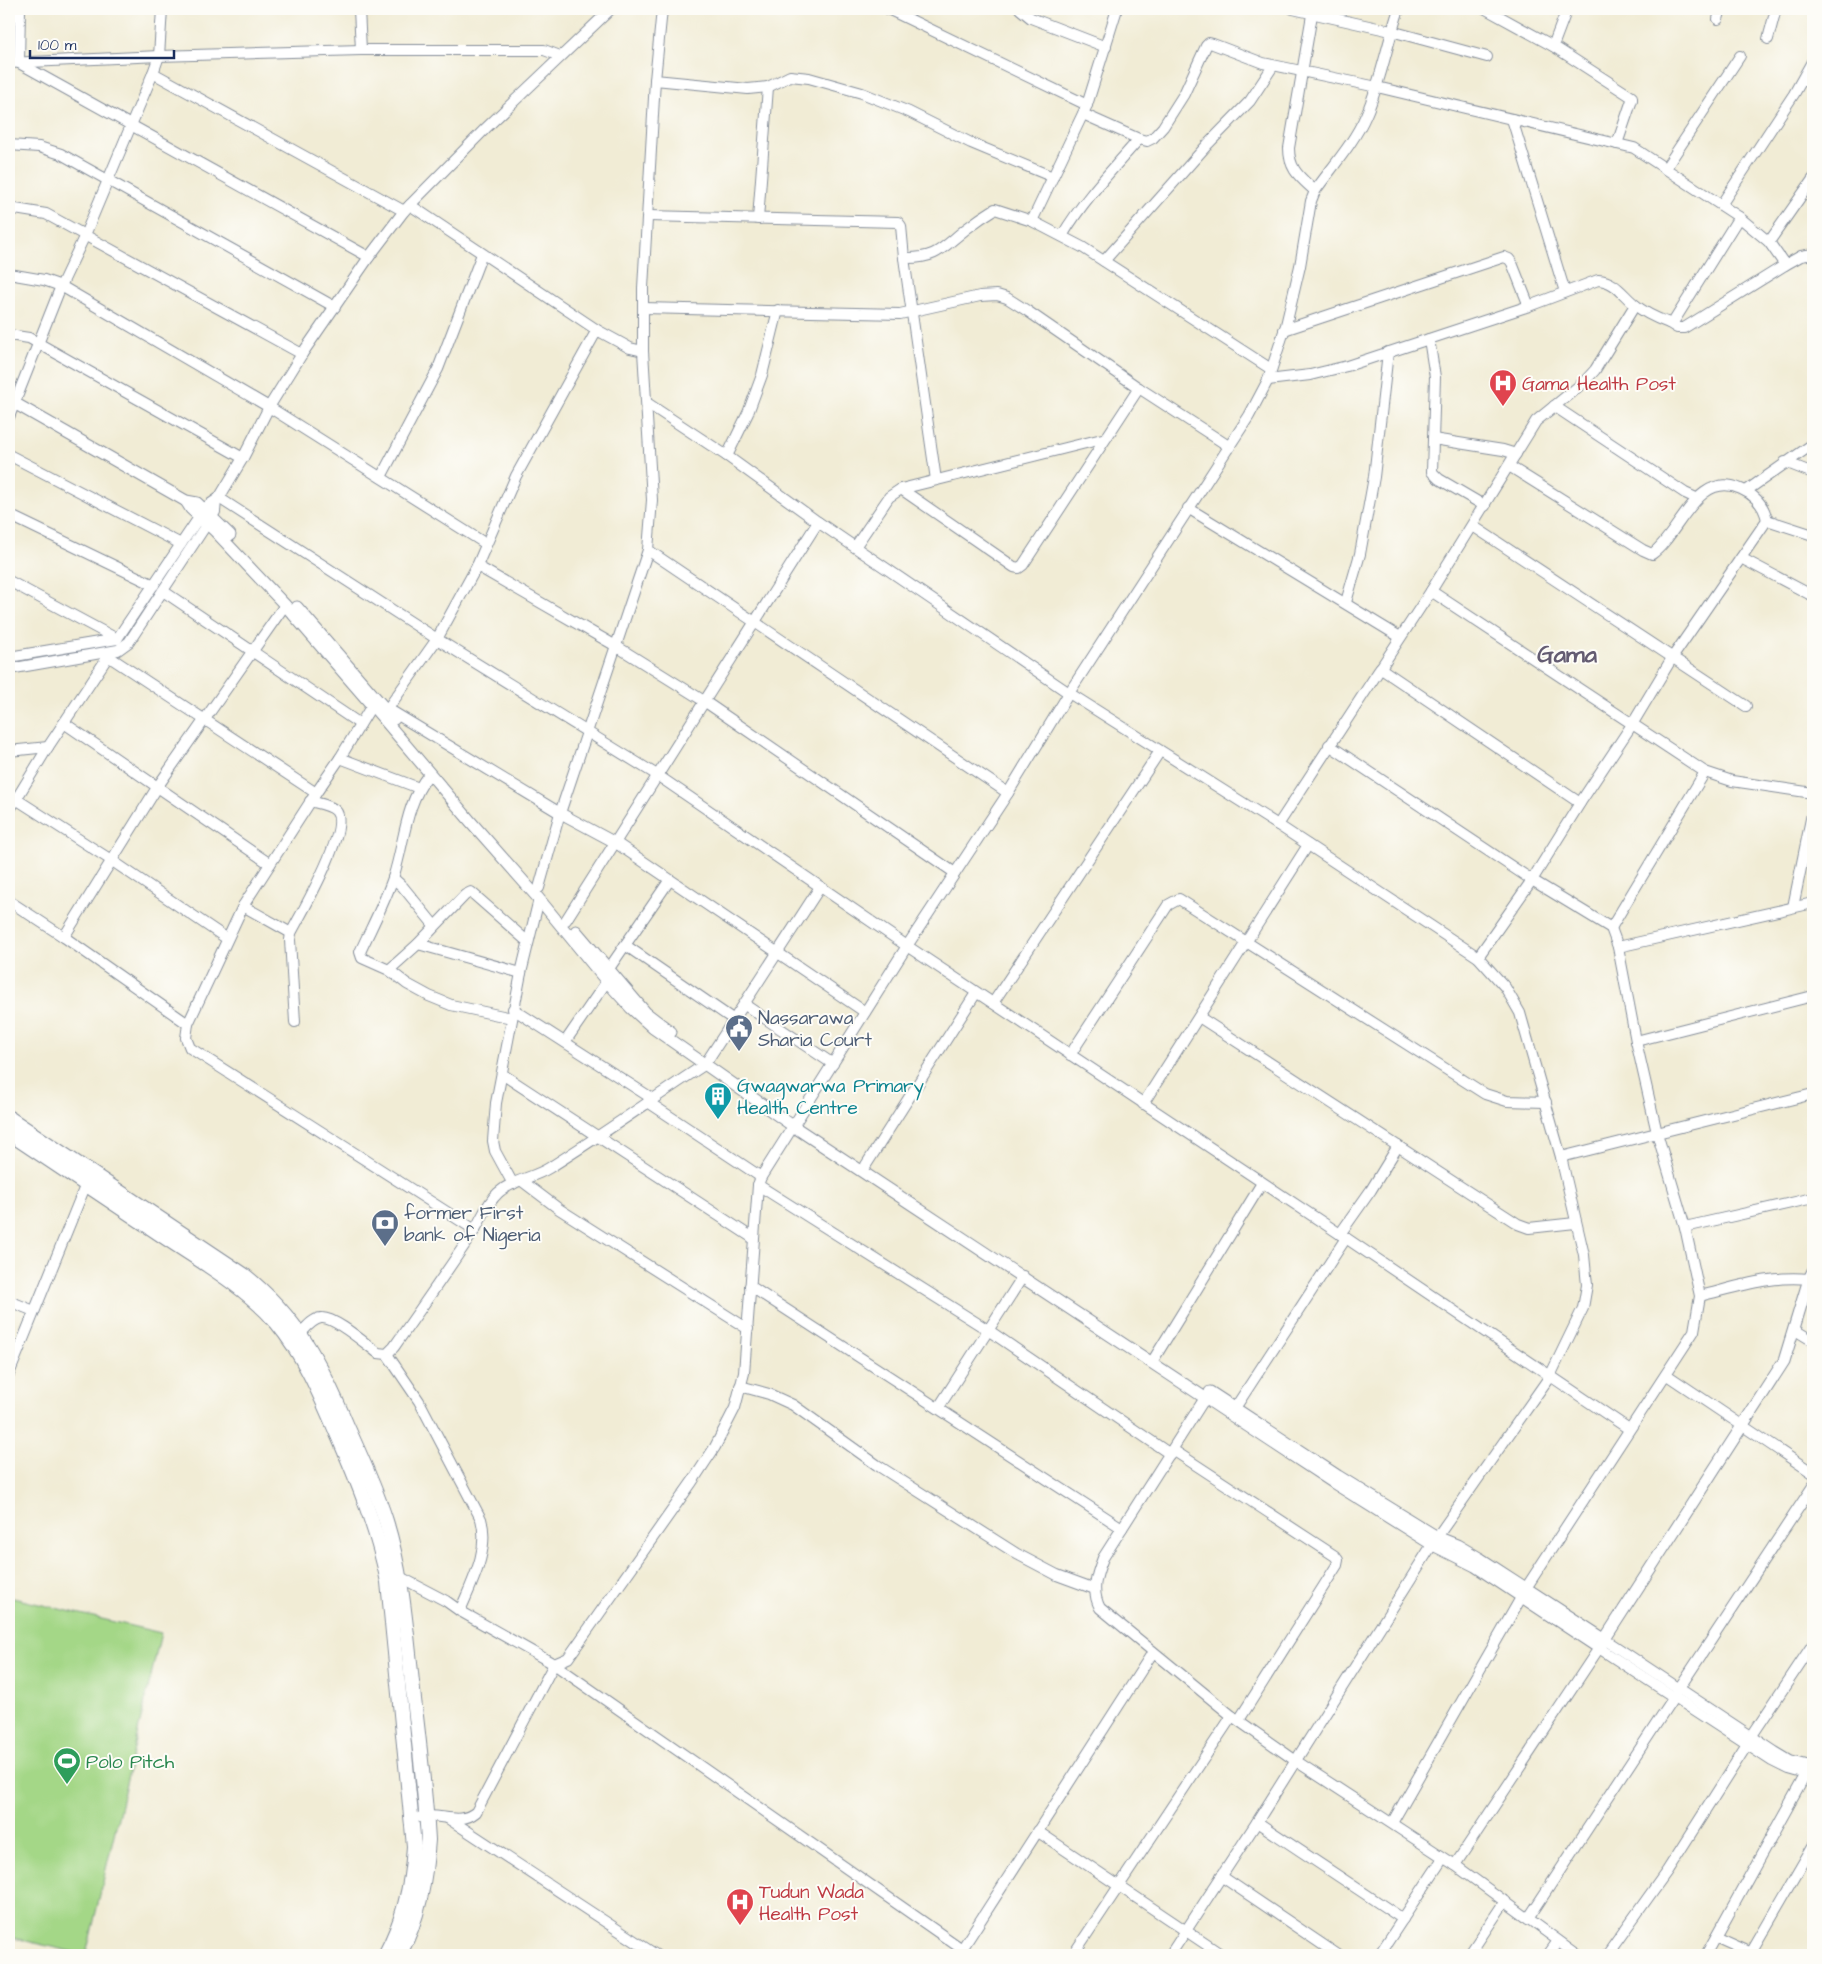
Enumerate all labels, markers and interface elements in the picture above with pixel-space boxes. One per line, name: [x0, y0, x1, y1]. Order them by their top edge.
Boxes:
scale bar: [30, 28, 174, 60]
text: 100 m: [38, 35, 77, 56]
hospital icon: Gama Health Post: [1488, 368, 1518, 407]
place label: Gama Health Post: [1522, 371, 1676, 398]
district label: Gama: [1537, 638, 1598, 672]
place label: Nassarawa Sharia Court: [758, 1005, 872, 1054]
public building icon: Nassarawa Sharia Court: [724, 1013, 754, 1052]
place label: Gwagwarwa Primary Health Centre: [737, 1073, 925, 1122]
building icon: Gwagwarwa Primary Health Centre: [703, 1081, 733, 1120]
place label: former First bank of Nigeria: [404, 1200, 541, 1250]
bank icon: former First bank of Nigeria: [370, 1208, 400, 1247]
sports icon: Polo Pitch: [52, 1746, 82, 1785]
place label: Polo Pitch: [86, 1749, 175, 1776]
place label: Tudun Wada Health Post: [759, 1879, 864, 1928]
hospital icon: Tudun Wada Health Post: [725, 1887, 755, 1926]

